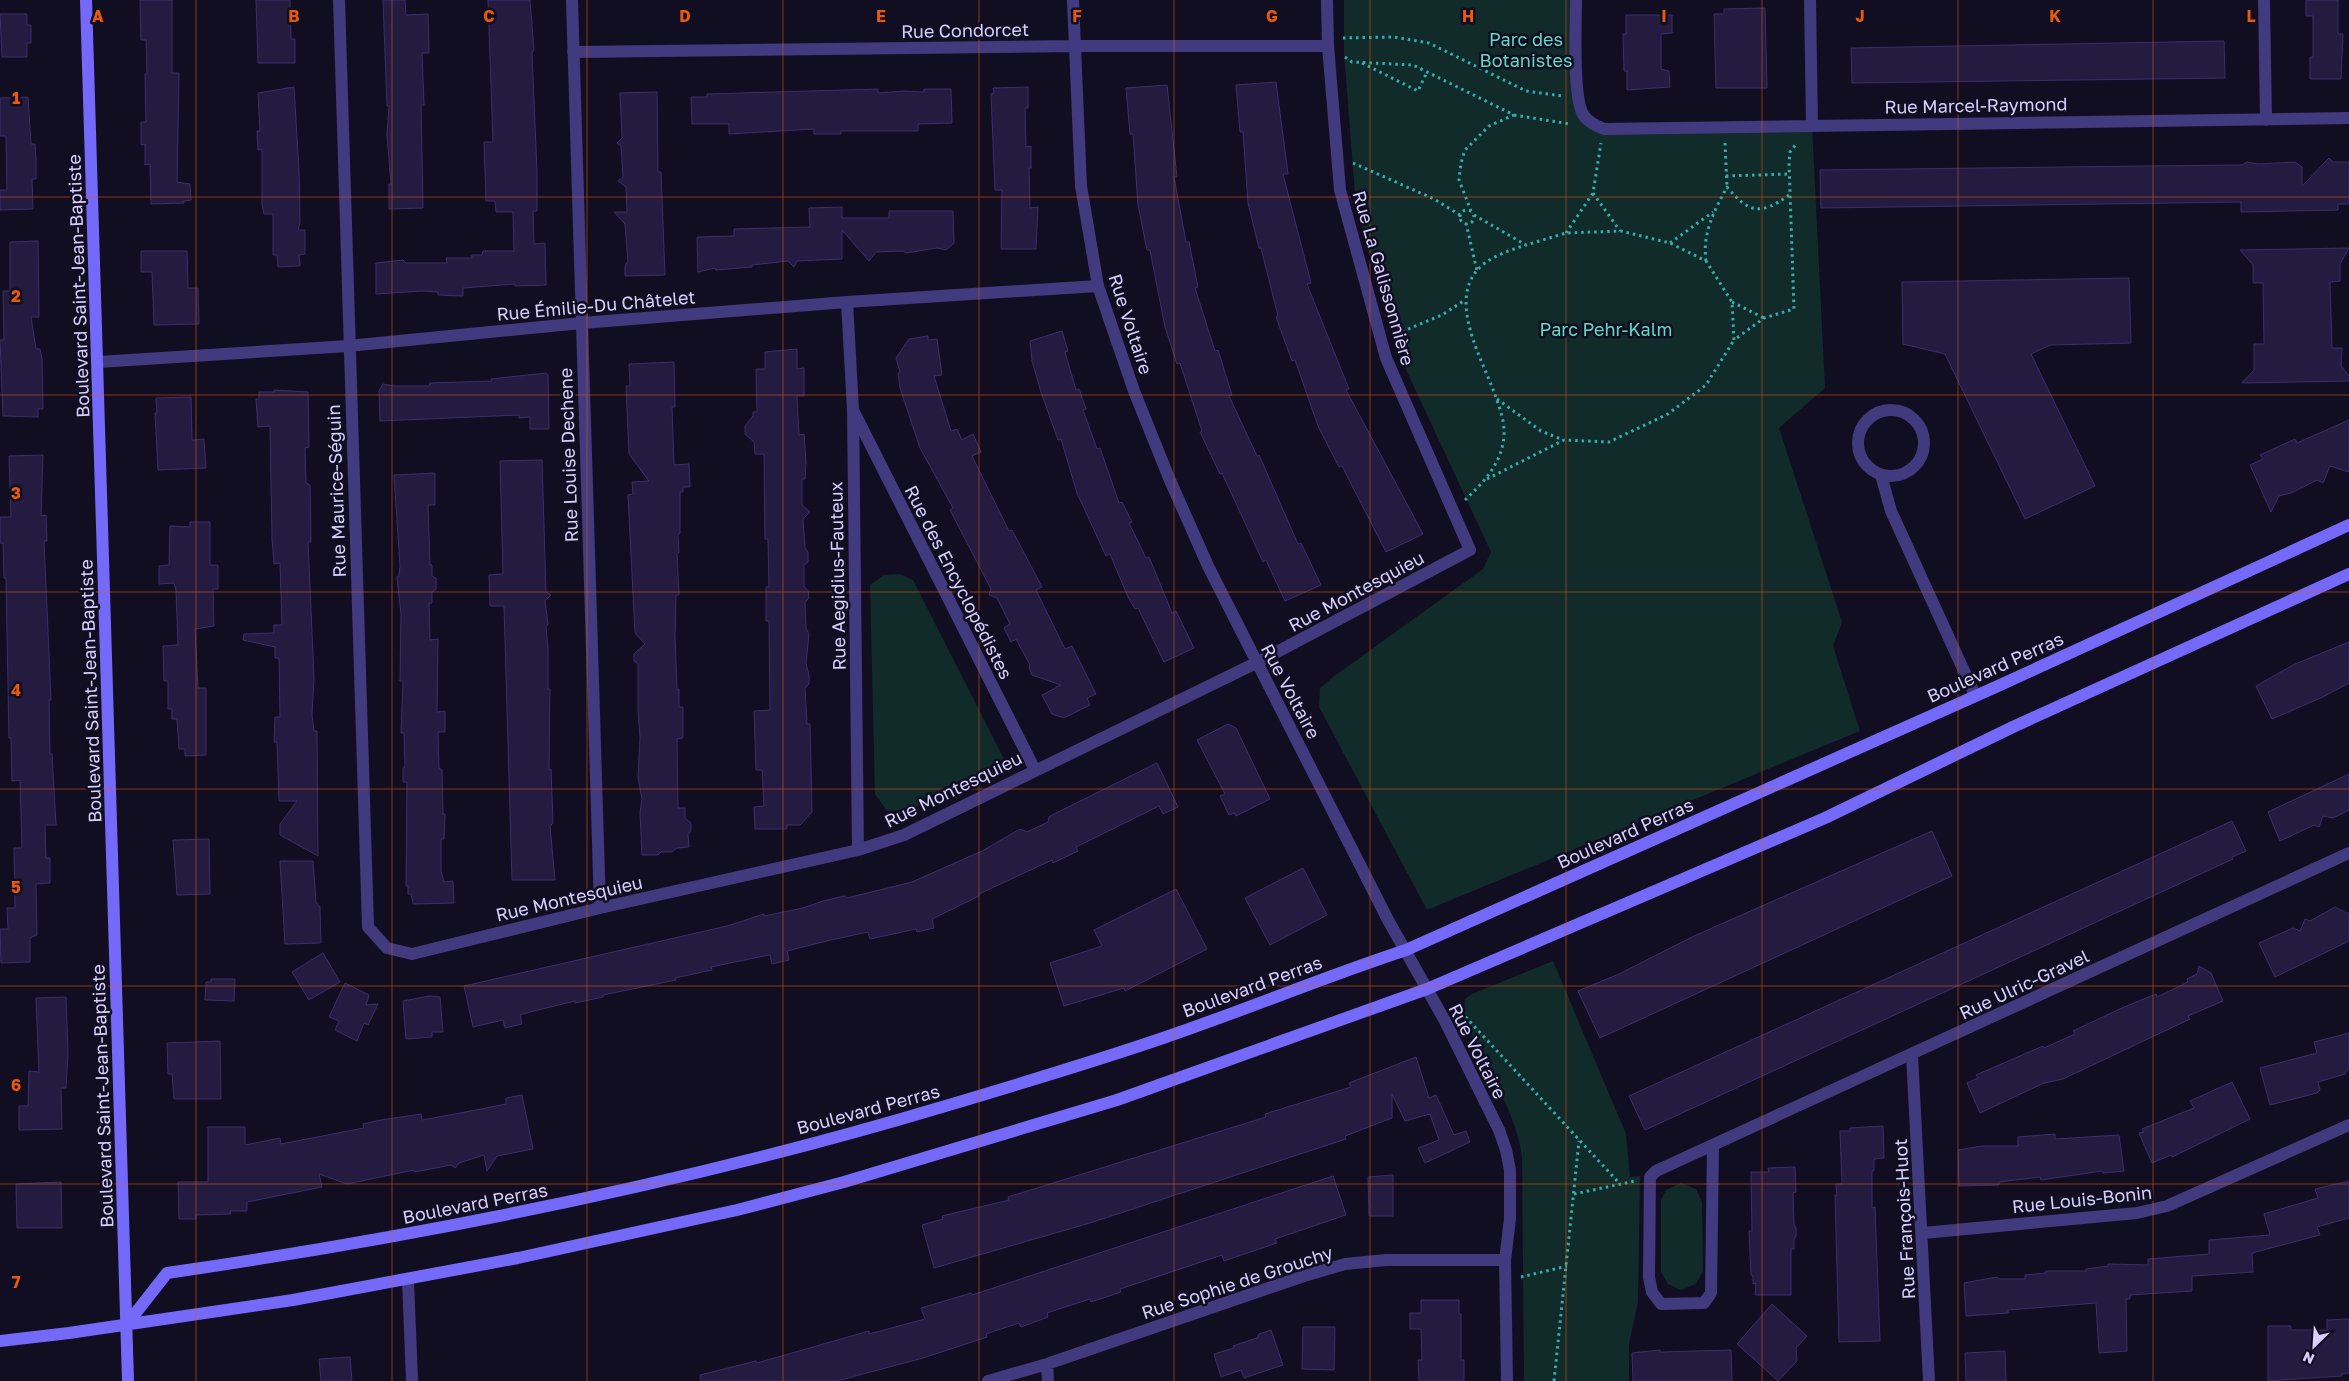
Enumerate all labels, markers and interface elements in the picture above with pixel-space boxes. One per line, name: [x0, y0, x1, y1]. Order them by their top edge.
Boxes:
text: A: [92, 6, 104, 26]
text: B: [288, 6, 300, 26]
text: C: [483, 6, 495, 26]
text: D: [679, 6, 691, 26]
text: E: [876, 6, 886, 26]
text: F: [1072, 6, 1082, 26]
text: G: [1266, 6, 1278, 26]
text: H: [1462, 6, 1474, 26]
text: I: [1661, 6, 1667, 26]
text: J: [1855, 6, 1865, 26]
text: K: [2049, 6, 2061, 26]
text: L: [2246, 6, 2256, 26]
street label: Rue Condorcet: [901, 18, 1029, 42]
park label: Parc des Botanistes: [1480, 28, 1572, 71]
text: 1: [12, 88, 20, 108]
street label: Rue Marcel-Raymond: [1884, 92, 2068, 118]
street label: Boulevard Saint-Jean-Baptiste: [62, 154, 94, 418]
street label: Rue La Galissonnière: [1349, 188, 1419, 368]
street label: Rue Voltaire: [1104, 271, 1158, 377]
street label: Rue Émilie-Du Châtelet: [496, 285, 696, 325]
text: 2: [11, 286, 21, 306]
park label: Parc Pehr-Kalm: [1540, 318, 1672, 340]
street label: Rue Louise Dechene: [554, 367, 582, 543]
street label: Rue Maurice-Séguin: [322, 404, 350, 578]
street label: Rue Aegidius-Fauteux: [824, 481, 850, 671]
street label: Rue des Encyclopédistes: [900, 481, 1018, 683]
text: 3: [11, 483, 21, 503]
street label: Rue Montesquieu: [1285, 546, 1427, 636]
street label: Boulevard Saint-Jean-Baptiste: [74, 559, 106, 823]
street label: Boulevard Perras: [1923, 627, 2067, 707]
street label: Rue Voltaire: [1257, 640, 1325, 742]
text: 4: [11, 680, 21, 700]
street label: Rue Montesquieu: [881, 746, 1025, 832]
street label: Boulevard Perras: [1553, 793, 1697, 873]
street label: Rue Montesquieu: [493, 870, 645, 926]
text: 5: [11, 877, 21, 897]
street label: Rue Ulric-Gravel: [1956, 944, 2092, 1024]
street label: Boulevard Perras: [1179, 950, 1325, 1022]
street label: Boulevard Saint-Jean-Baptiste: [86, 964, 118, 1228]
street label: Rue Voltaire: [1445, 1000, 1511, 1102]
text: 6: [11, 1075, 21, 1095]
street label: Boulevard Perras: [794, 1079, 942, 1139]
street label: Rue François-Huot: [1889, 1138, 1919, 1300]
street label: Boulevard Perras: [401, 1178, 549, 1228]
street label: Rue Louis-Bonin: [2011, 1181, 2153, 1217]
street label: Rue Sophie de Grouchy: [1139, 1241, 1335, 1323]
text: 7: [12, 1272, 21, 1292]
north arrow: [2289, 1321, 2339, 1371]
text: N: [2300, 1348, 2317, 1368]

